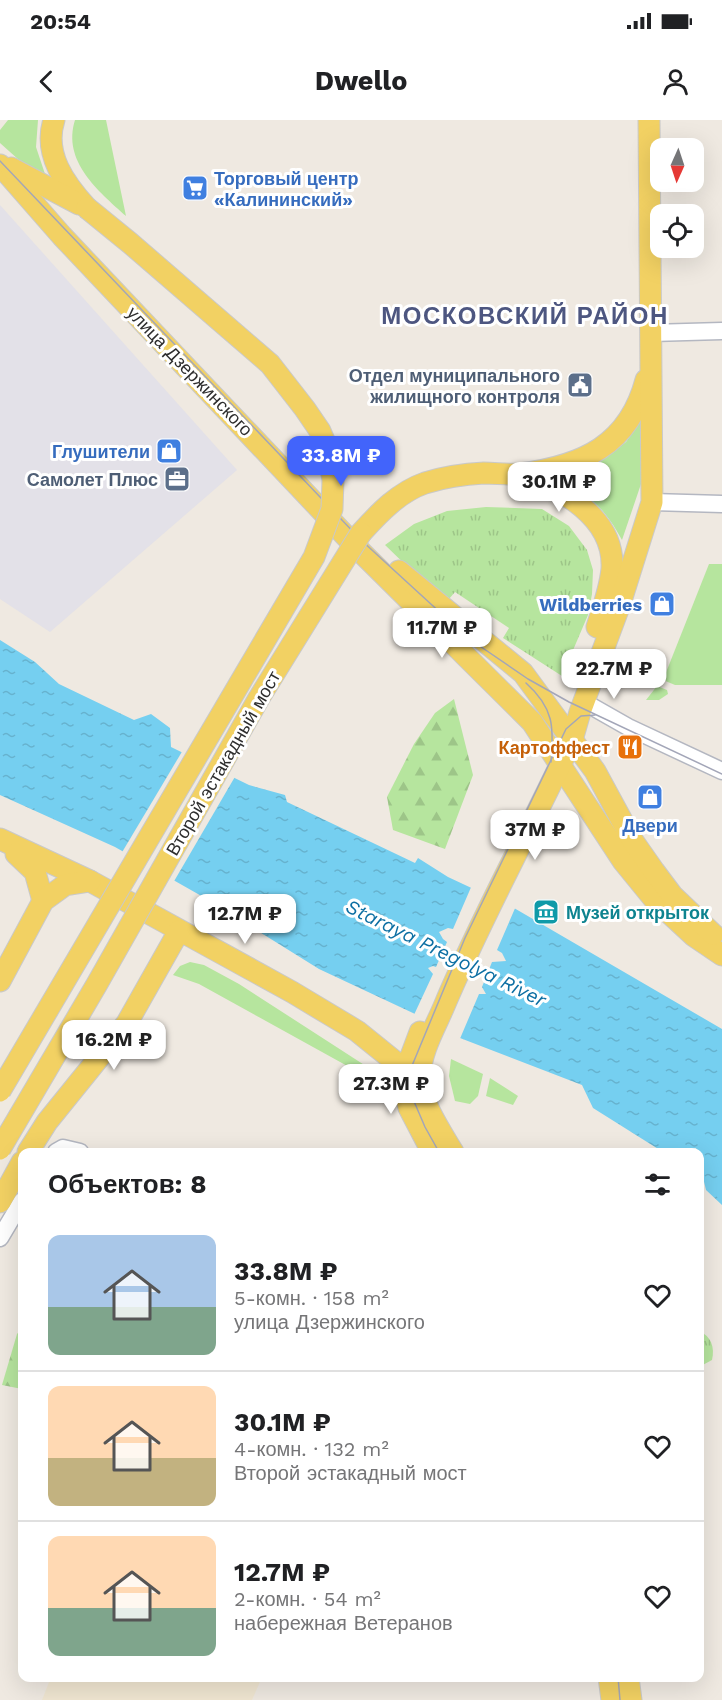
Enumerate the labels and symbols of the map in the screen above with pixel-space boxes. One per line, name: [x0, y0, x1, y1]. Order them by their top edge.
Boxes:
north arrow: [650, 138, 704, 192]
place label: Торговый центр «Калининский»: [214, 168, 359, 210]
supermarket icon: Торговый центр «Калининский»: [180, 173, 210, 203]
street label: улица Дзержинского: [123, 302, 257, 440]
district label: МОСКОВСКИЙ РАЙОН: [381, 302, 669, 330]
place label: Отдел муниципального жилищного контроля: [349, 365, 560, 407]
public building icon: Отдел муниципального жилищного контроля: [565, 370, 595, 400]
shop icon: Глушители: [154, 436, 184, 466]
pin: 33.8M ₽: [286, 436, 396, 487]
place label: Глушители: [52, 441, 150, 462]
pin: 30.1M ₽: [504, 462, 614, 513]
office icon: Самолет Плюс: [162, 464, 192, 494]
place label: Самолет Плюс: [27, 469, 158, 490]
shop icon: Wildberries: [647, 589, 677, 619]
place label: Wildberries: [539, 594, 642, 615]
pin: 11.7M ₽: [387, 608, 497, 659]
pin: 22.7M ₽: [559, 649, 669, 700]
street label: Второй эстакадный мост: [162, 667, 284, 859]
restaurant icon: Картоффест: [615, 732, 645, 762]
place label: Картоффест: [499, 737, 610, 758]
shop icon: Двери: [635, 782, 665, 812]
pin: 37M ₽: [493, 810, 577, 861]
place label: Двери: [622, 815, 678, 836]
pin: 12.7M ₽: [190, 894, 300, 945]
water label: Staraya Pregolya River: [342, 894, 551, 1013]
museum icon: Музей открыток: [531, 897, 561, 927]
place label: Музей открыток: [566, 902, 710, 923]
pin: 16.2M ₽: [59, 1020, 169, 1071]
pin: 27.3M ₽: [336, 1064, 446, 1115]

